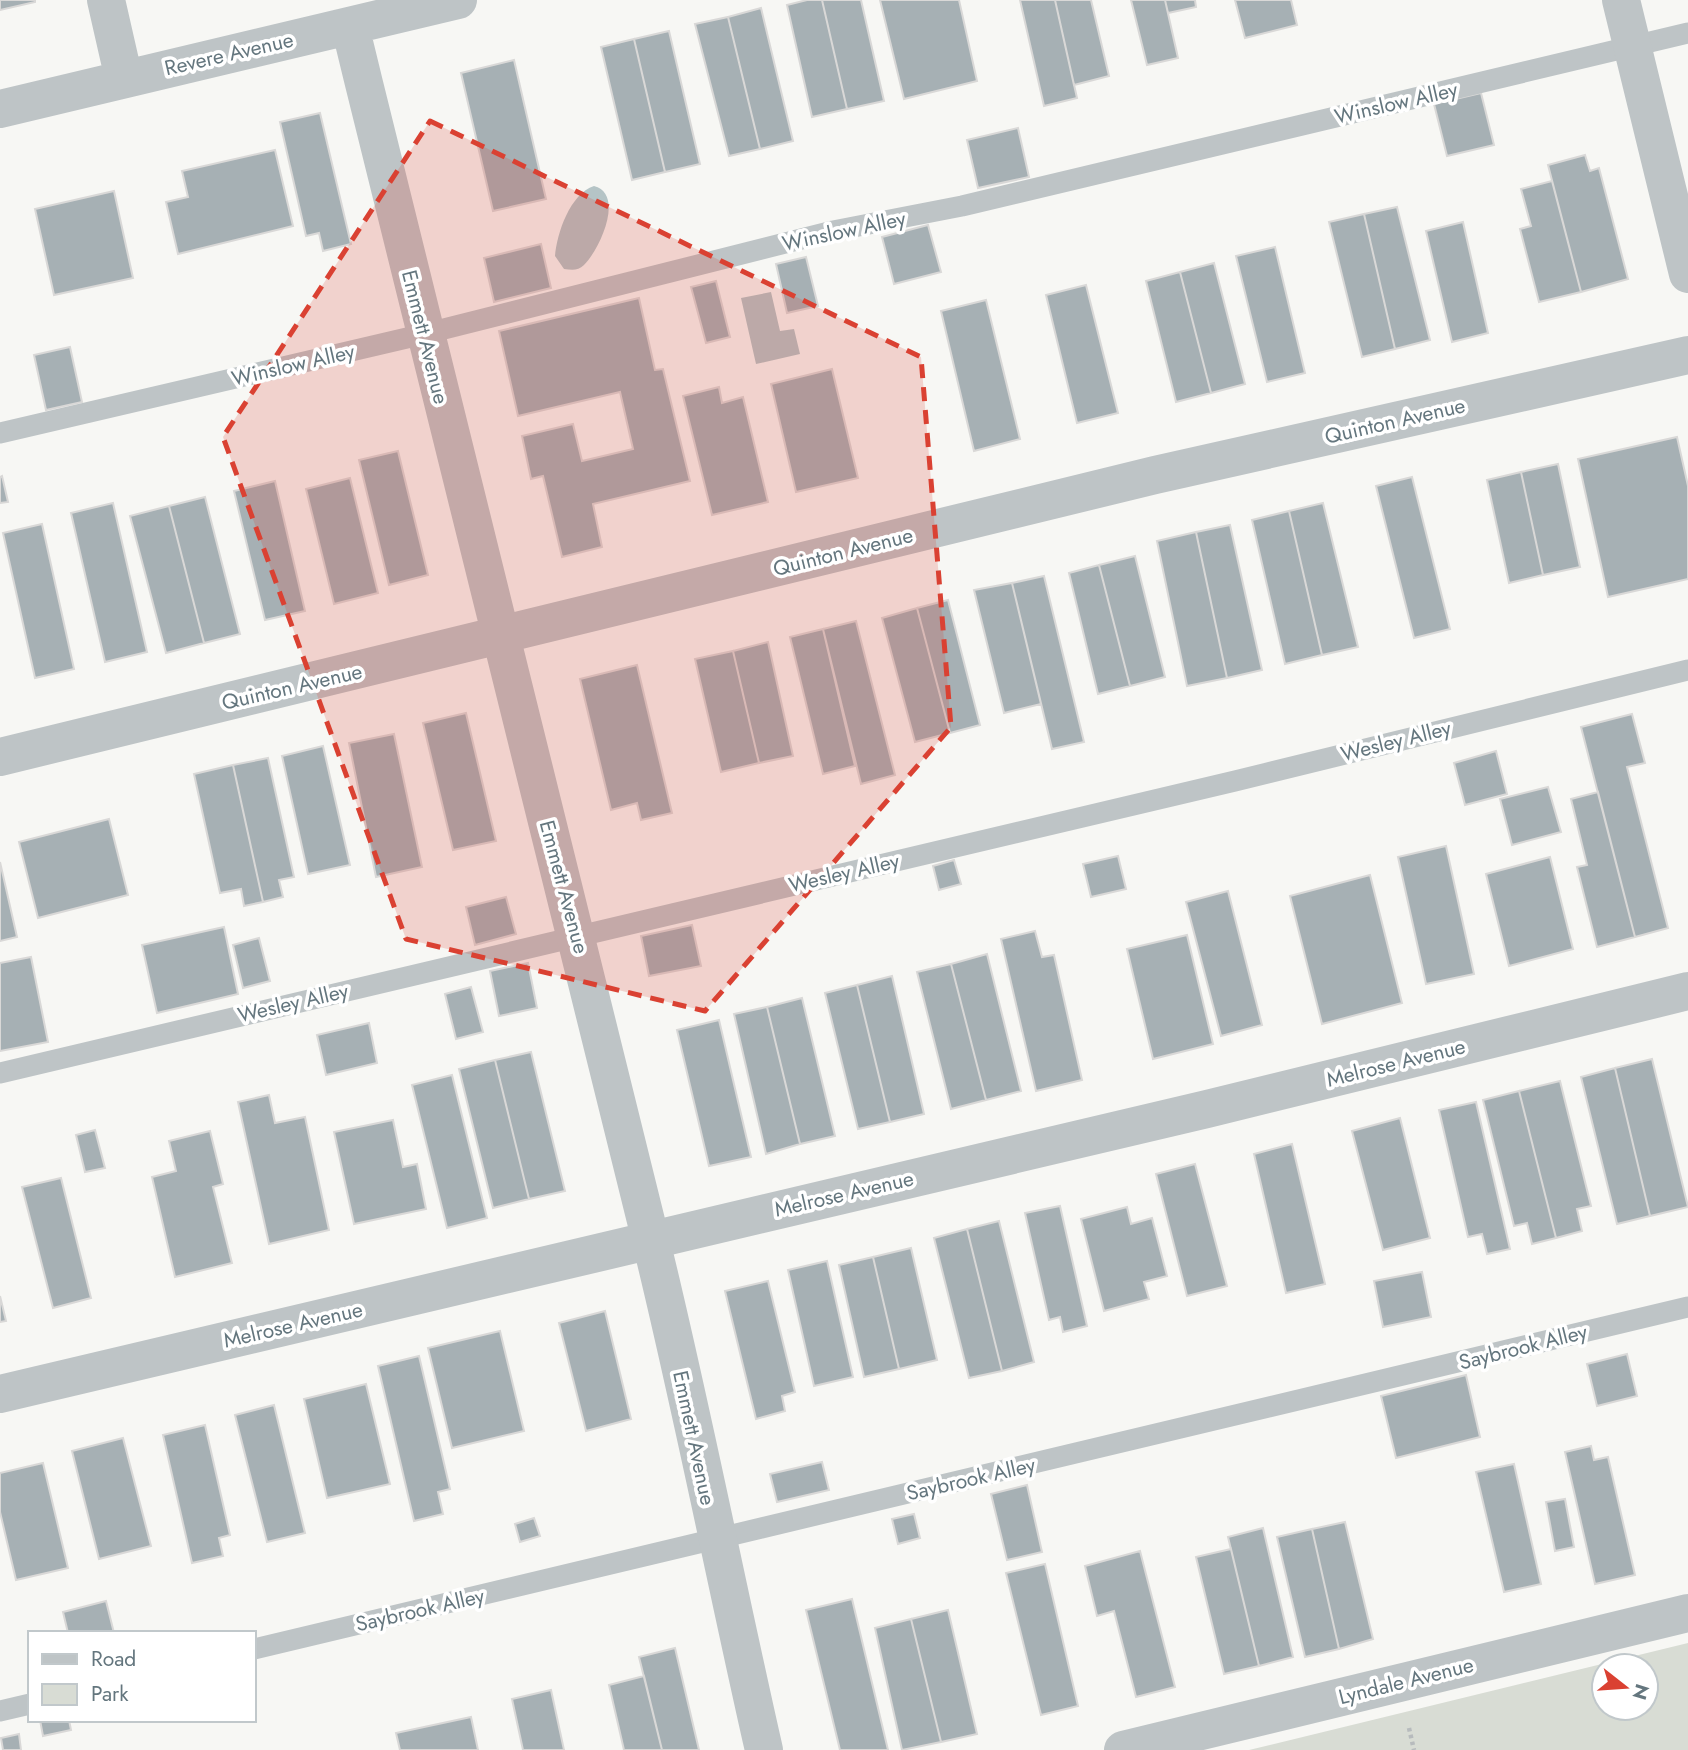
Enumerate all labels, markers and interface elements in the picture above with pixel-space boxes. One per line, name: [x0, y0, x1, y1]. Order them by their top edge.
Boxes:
street label: Revere Avenue: [162, 25, 297, 83]
street label: Winslow Alley: [1331, 74, 1461, 132]
street label: Winslow Alley: [779, 203, 909, 259]
street label: Emmett Avenue: [394, 267, 456, 407]
street label: Winslow Alley: [228, 336, 358, 394]
street label: Quinton Avenue: [1322, 390, 1468, 452]
street label: Quinton Avenue: [770, 520, 916, 584]
street label: Quinton Avenue: [219, 656, 365, 718]
street label: Wesley Alley: [1338, 713, 1455, 769]
street label: Emmett Avenue: [532, 817, 596, 957]
street label: Wesley Alley: [786, 846, 903, 900]
street label: Wesley Alley: [235, 976, 352, 1030]
street label: Melrose Avenue: [1323, 1031, 1469, 1095]
street label: Melrose Avenue: [771, 1163, 917, 1225]
street label: Melrose Avenue: [220, 1294, 366, 1356]
street label: Saybrook Alley: [1456, 1316, 1591, 1377]
street label: Emmett Avenue: [665, 1368, 723, 1508]
street label: Saybrook Alley: [904, 1449, 1039, 1508]
street label: Saybrook Alley: [353, 1580, 488, 1639]
legend: [28, 1631, 256, 1722]
text: Road: [91, 1644, 136, 1674]
street label: Lyndale Avenue: [1335, 1650, 1477, 1712]
north arrow: [1590, 1652, 1660, 1722]
text: Park: [91, 1679, 129, 1709]
text: N: [1626, 1681, 1656, 1703]

